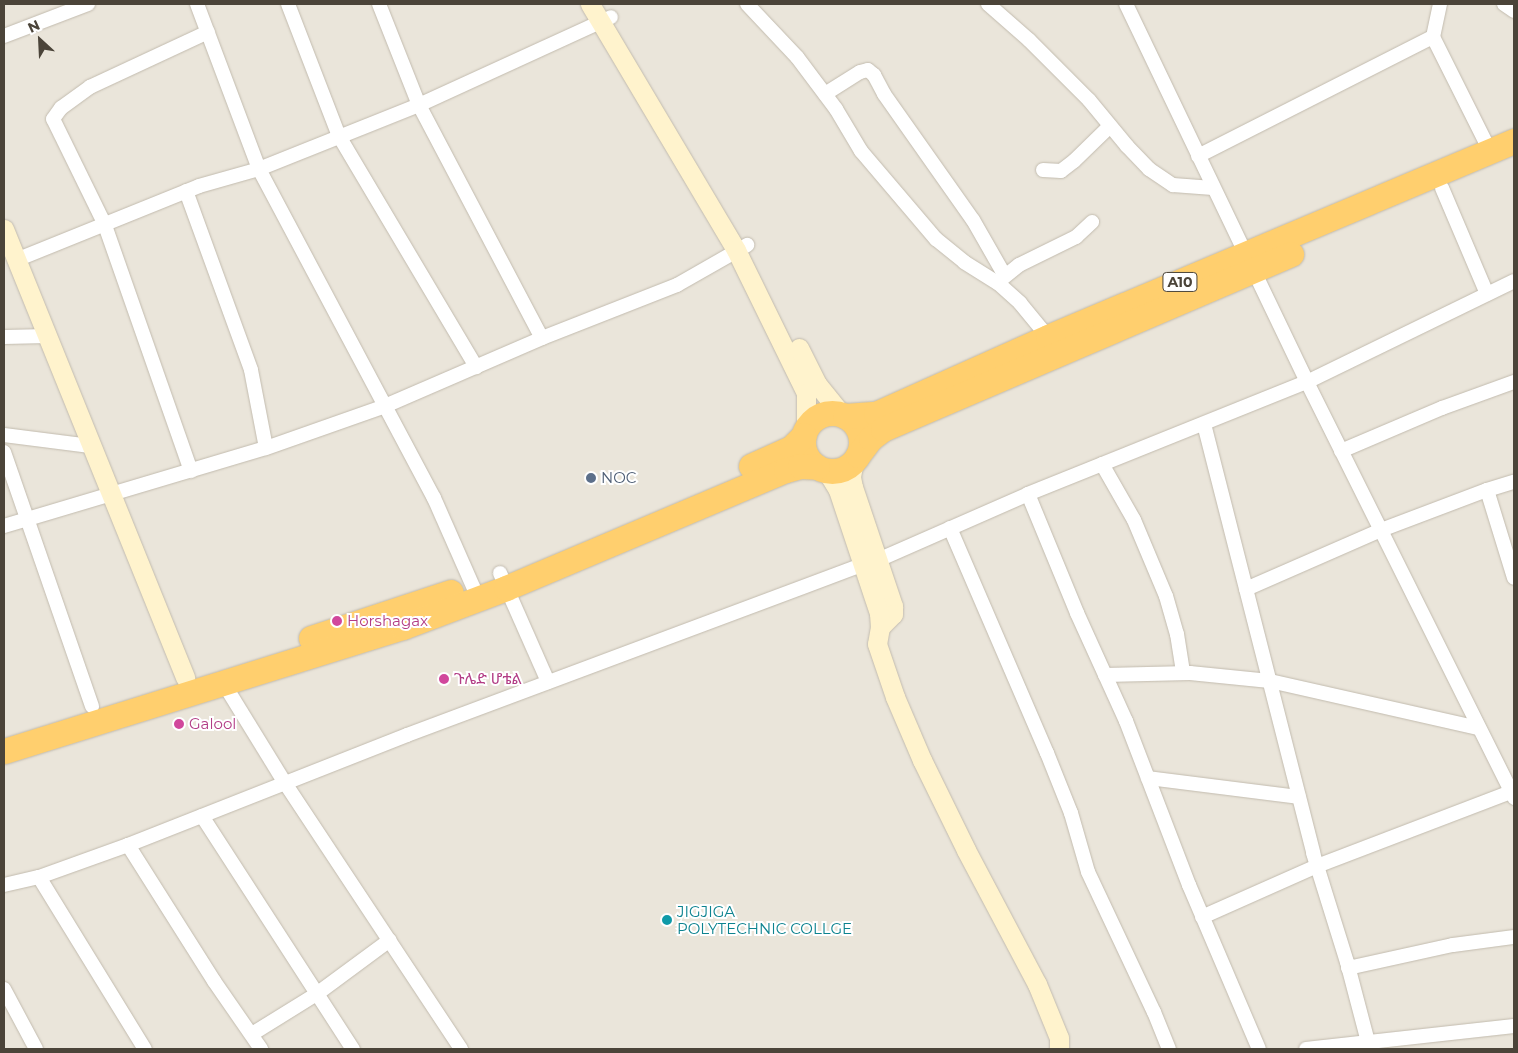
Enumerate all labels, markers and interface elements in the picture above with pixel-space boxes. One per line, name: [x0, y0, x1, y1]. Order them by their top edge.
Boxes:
north arrow: [15, 15, 65, 65]
text: N: [25, 16, 43, 37]
road number: A10: [1161, 270, 1199, 294]
place label: NOC: [601, 469, 636, 487]
marker: NOC: [585, 472, 597, 484]
place label: Horshagax: [347, 612, 428, 630]
marker: Horshagax: [331, 615, 343, 627]
place label: ጉሌድ ሆቴል: [454, 670, 522, 688]
marker: ጉሌድ ሆቴል: [438, 673, 450, 685]
place label: Galool: [189, 715, 236, 733]
marker: Galool: [173, 718, 185, 730]
place label: JIGJIGA POLYTECHNIC COLLGE: [677, 902, 852, 937]
marker: JIGJIGA POLYTECHNIC COLLGE: [661, 914, 673, 926]

